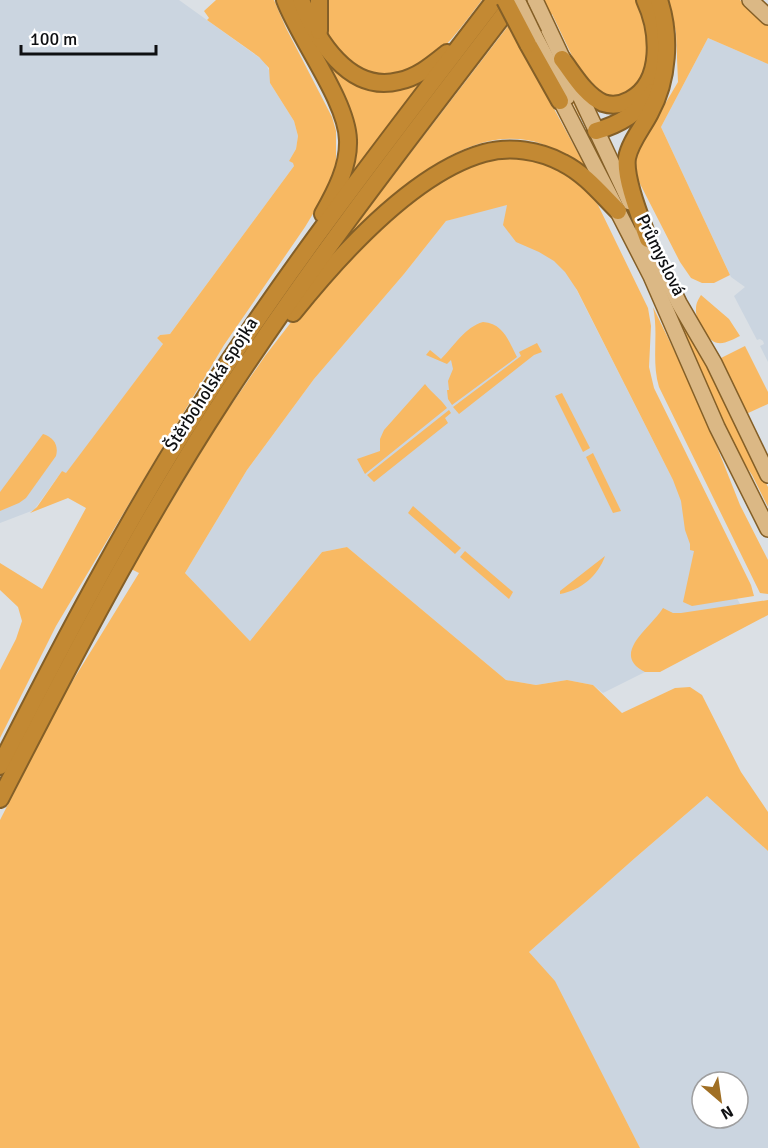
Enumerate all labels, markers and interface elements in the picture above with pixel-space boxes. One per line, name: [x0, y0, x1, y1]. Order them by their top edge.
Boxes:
scale bar: [21, 18, 156, 56]
text: 100 m: [30, 28, 77, 50]
street label: Průmyslová: [632, 210, 690, 300]
street label: Štěrboholská spojka: [160, 313, 262, 455]
north arrow: [690, 1070, 750, 1130]
text: N: [717, 1101, 737, 1124]

